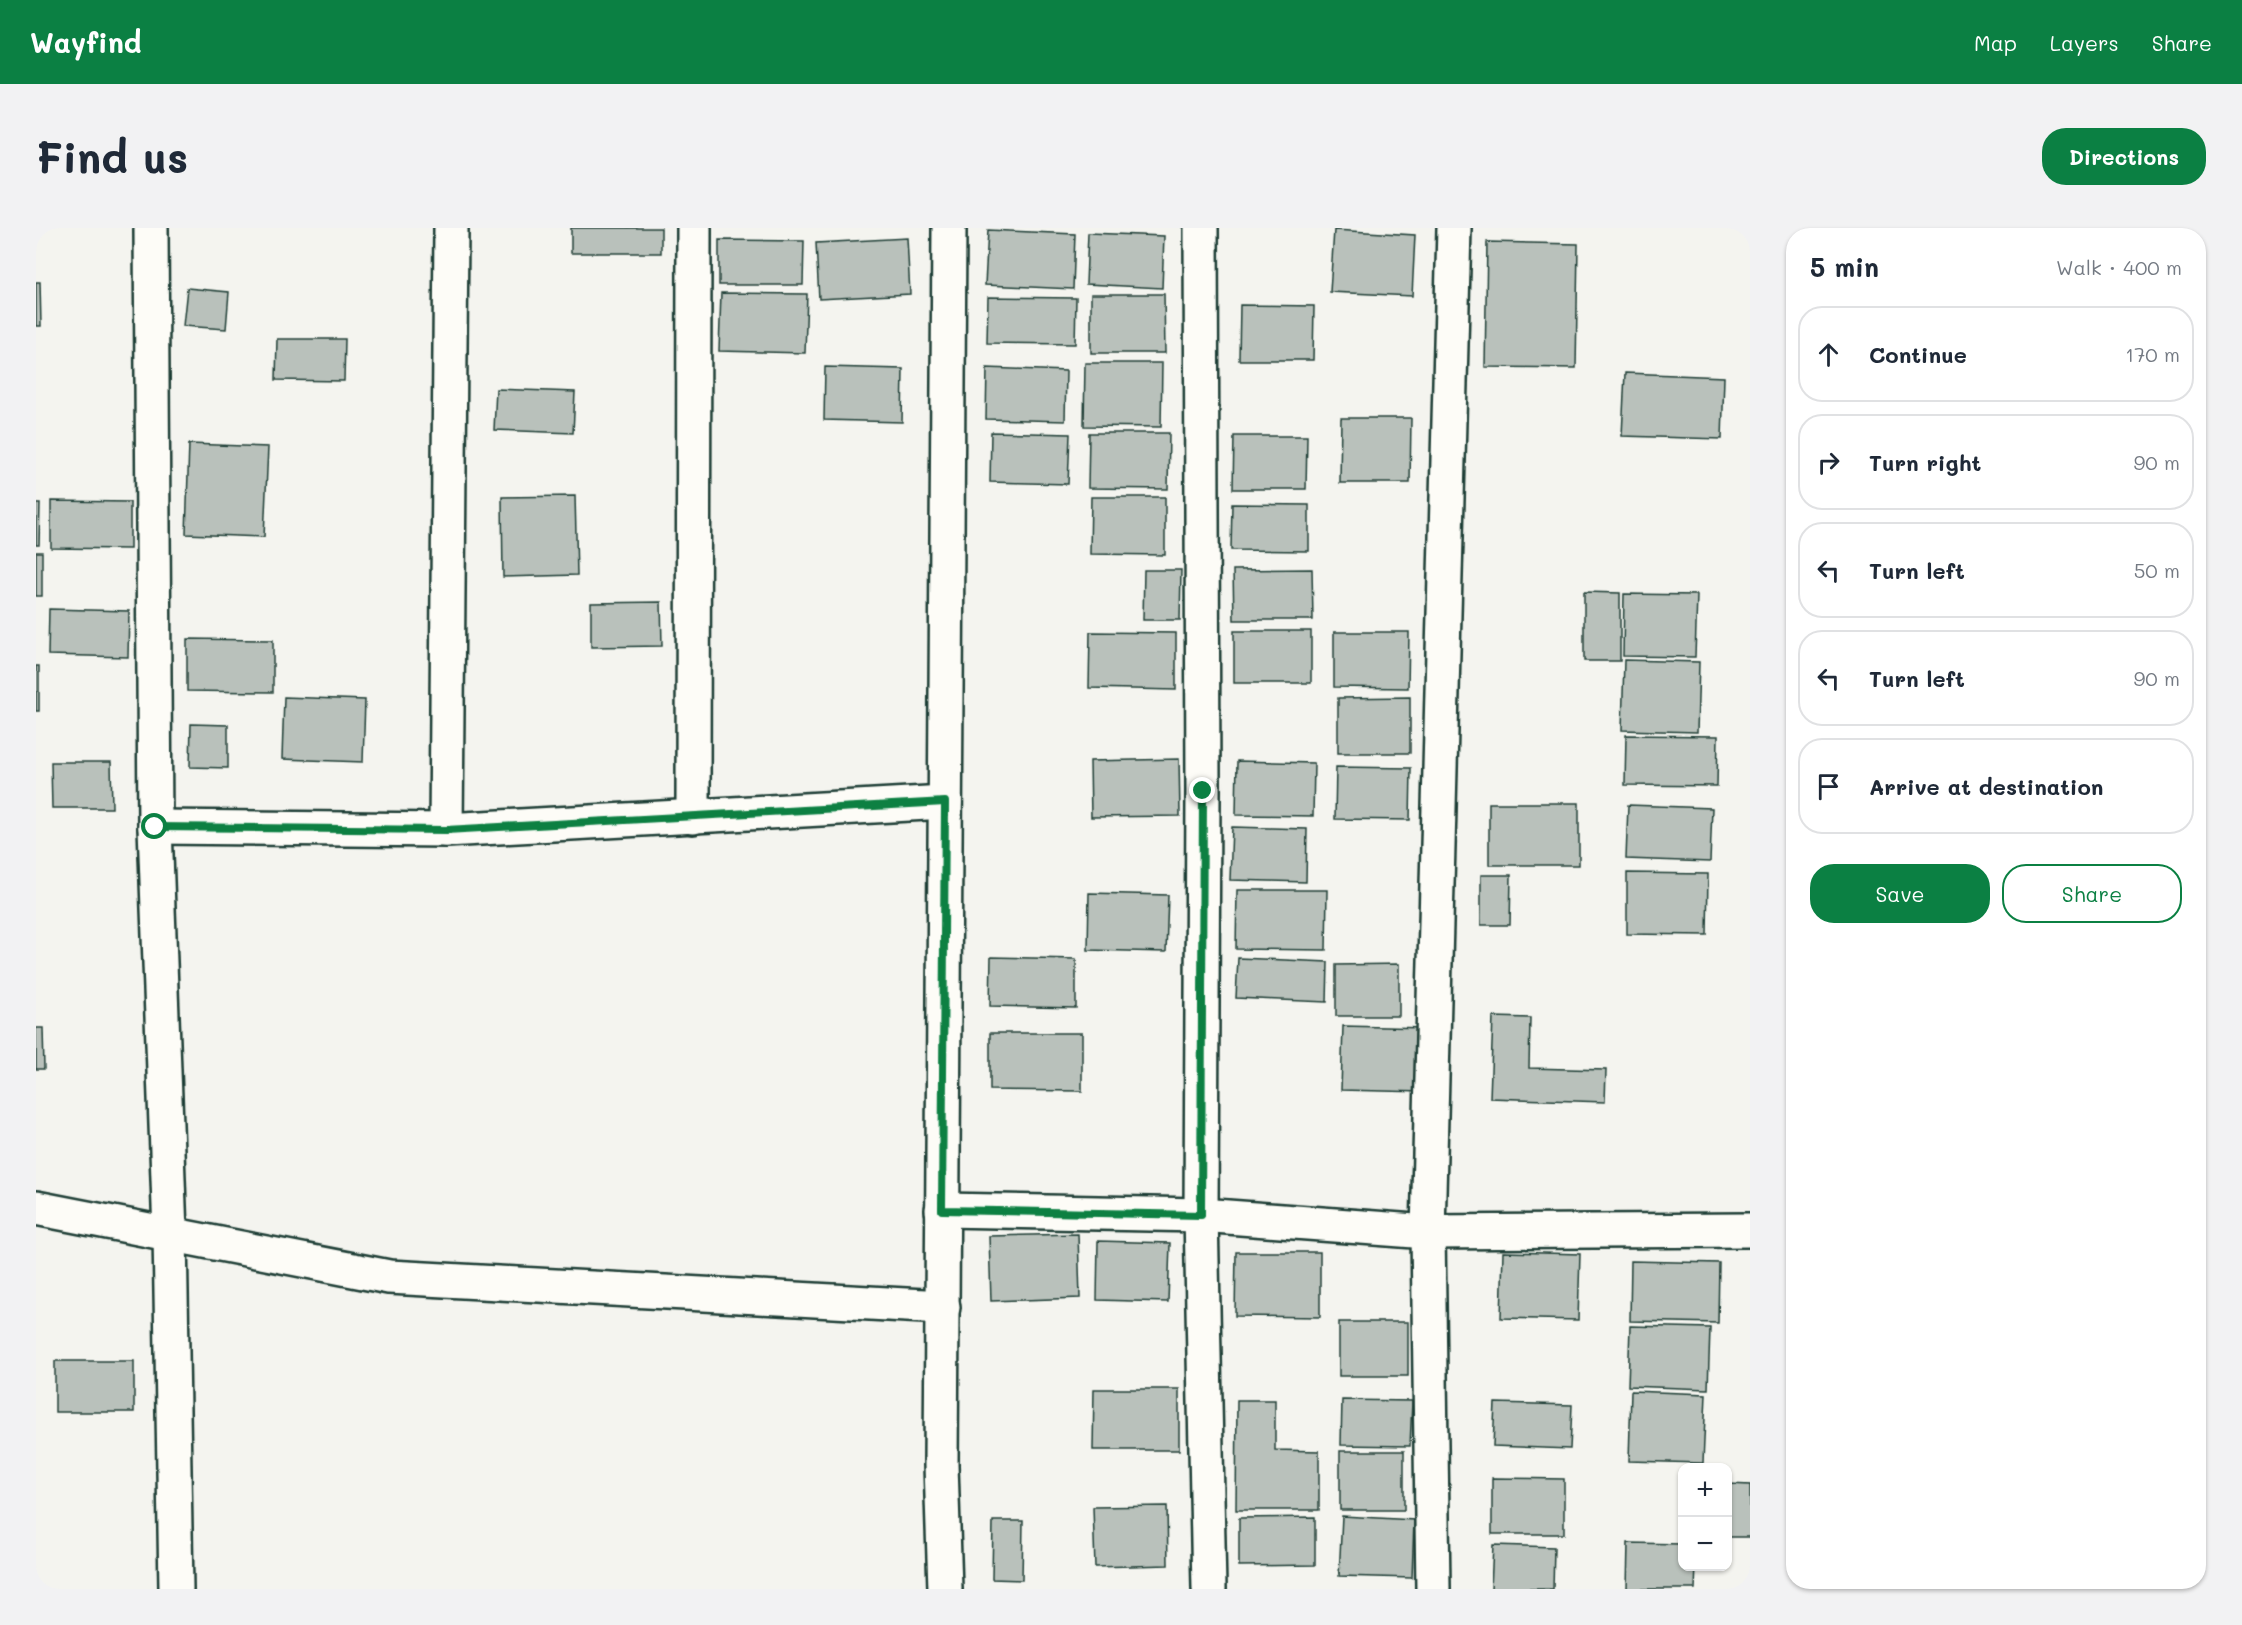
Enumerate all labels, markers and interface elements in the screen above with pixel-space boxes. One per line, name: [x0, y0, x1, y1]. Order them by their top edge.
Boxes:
text: Wayfind: [30, 24, 141, 60]
text: Map: [1974, 29, 2017, 56]
text: Layers: [2050, 29, 2119, 56]
text: Share: [2152, 29, 2212, 56]
button: Directions: [2042, 128, 2206, 185]
text: Find us: [36, 129, 188, 184]
text: 5 min: [1810, 250, 1879, 284]
text: Walk · 400 m: [2056, 254, 2182, 280]
icon: ahead: [1812, 338, 1845, 371]
text: Continue: [1869, 340, 1967, 369]
text: 170 m: [2125, 341, 2180, 367]
icon: right: [1812, 446, 1845, 479]
text: Turn right: [1869, 448, 1981, 477]
text: 90 m: [2134, 449, 2180, 475]
icon: left: [1812, 554, 1845, 587]
text: Turn left: [1869, 556, 1965, 585]
text: 50 m: [2134, 557, 2180, 583]
icon: left: [1812, 662, 1845, 695]
text: Turn left: [1869, 664, 1965, 693]
text: 90 m: [2134, 665, 2180, 691]
icon: arrive: [1812, 770, 1845, 803]
text: Arrive at destination: [1869, 772, 2104, 801]
route end: [1189, 777, 1215, 803]
route start: [141, 813, 167, 839]
button: Save: [1810, 864, 1990, 923]
button: Share: [2002, 864, 2182, 923]
map controls: [1678, 1463, 1732, 1571]
button: +: [1678, 1463, 1732, 1517]
button: −: [1678, 1517, 1732, 1571]

